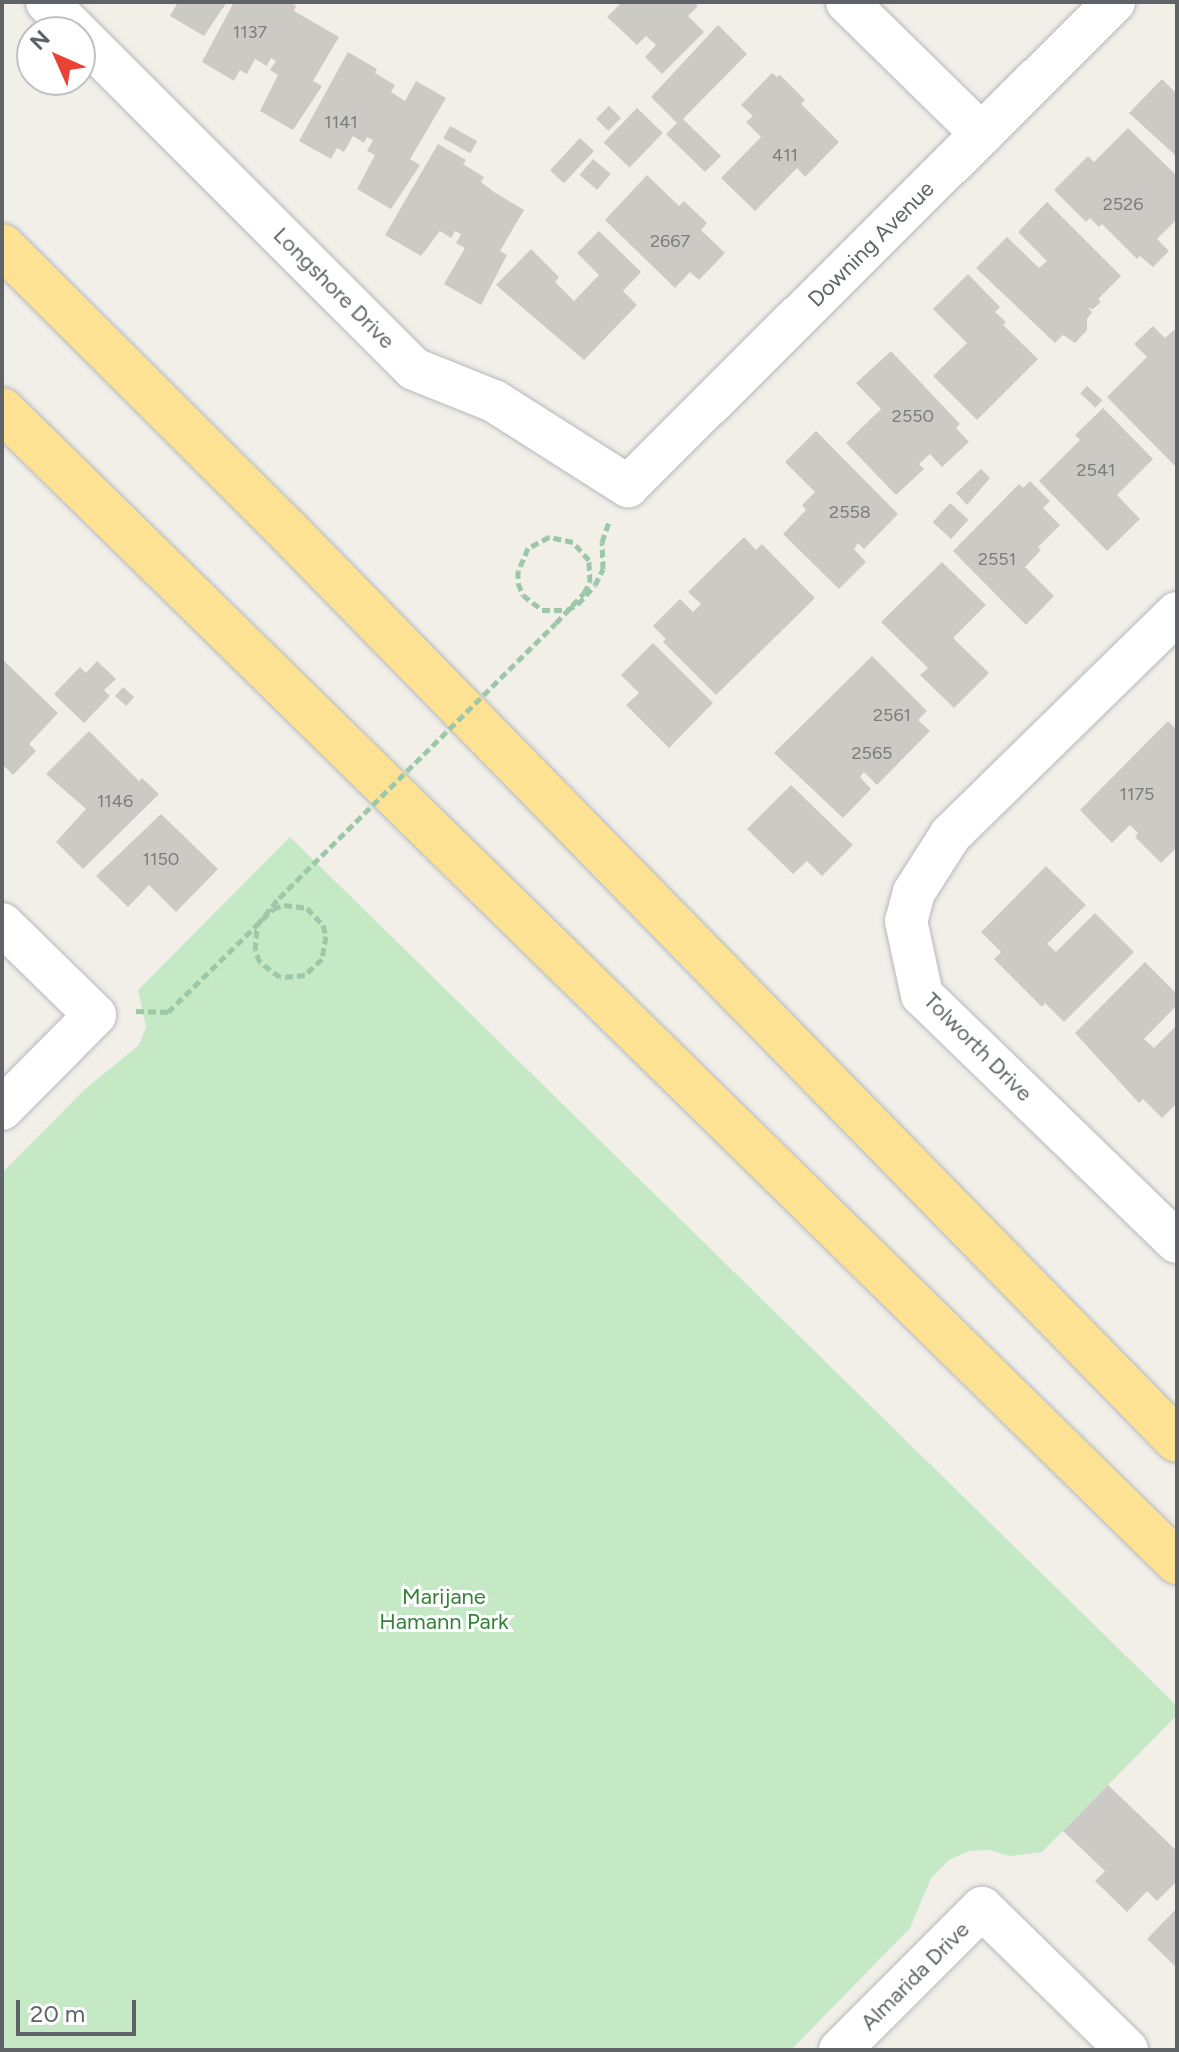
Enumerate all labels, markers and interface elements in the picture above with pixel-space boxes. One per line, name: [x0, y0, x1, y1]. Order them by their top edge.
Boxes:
north arrow: [16, 16, 96, 96]
house number: 1137: [233, 21, 267, 43]
text: N: [25, 25, 56, 56]
house number: 1141: [324, 111, 358, 133]
house number: 411: [772, 144, 798, 166]
street label: Downing Avenue: [803, 176, 939, 312]
house number: 2526: [1103, 193, 1143, 215]
street label: Longshore Drive: [268, 222, 400, 354]
house number: 2667: [650, 230, 690, 252]
house number: 2550: [892, 405, 934, 427]
house number: 2541: [1076, 459, 1116, 481]
house number: 2558: [829, 501, 871, 523]
house number: 2551: [978, 548, 1016, 570]
house number: 2561: [873, 704, 911, 726]
house number: 2565: [852, 742, 892, 764]
house number: 1175: [1120, 783, 1154, 805]
house number: 1146: [97, 790, 133, 812]
house number: 1150: [143, 848, 179, 870]
street label: Tolworth Drive: [918, 987, 1038, 1107]
park label: Marijane Hamann Park: [379, 1583, 509, 1634]
street label: Almarida Drive: [855, 1916, 975, 2036]
scale bar: [20, 1984, 140, 2034]
text: 20 m: [30, 1999, 85, 2028]

